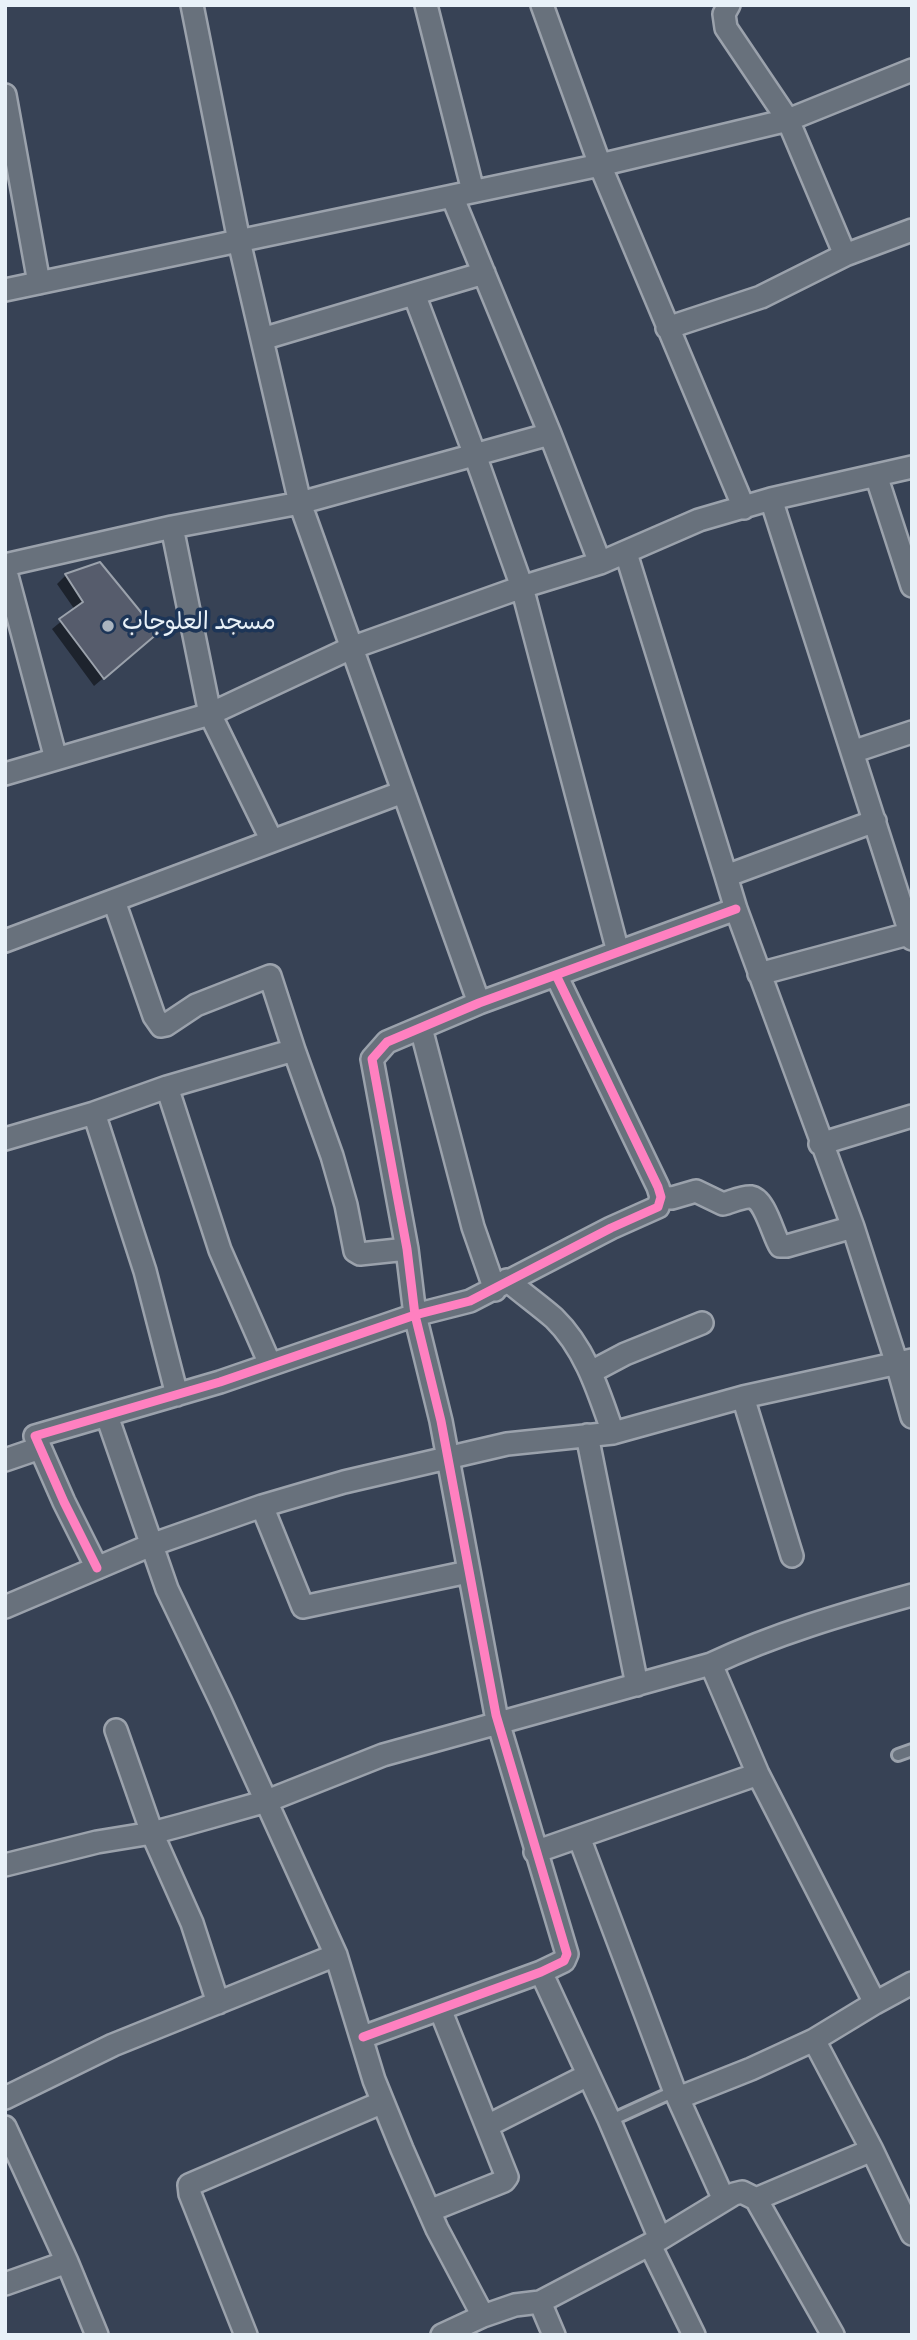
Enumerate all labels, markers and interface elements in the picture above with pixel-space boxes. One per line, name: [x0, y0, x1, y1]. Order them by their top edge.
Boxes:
place label: مسجد العلوجاب: [122, 612, 276, 640]
marker: مسجد العلوجاب: [100, 618, 116, 634]

